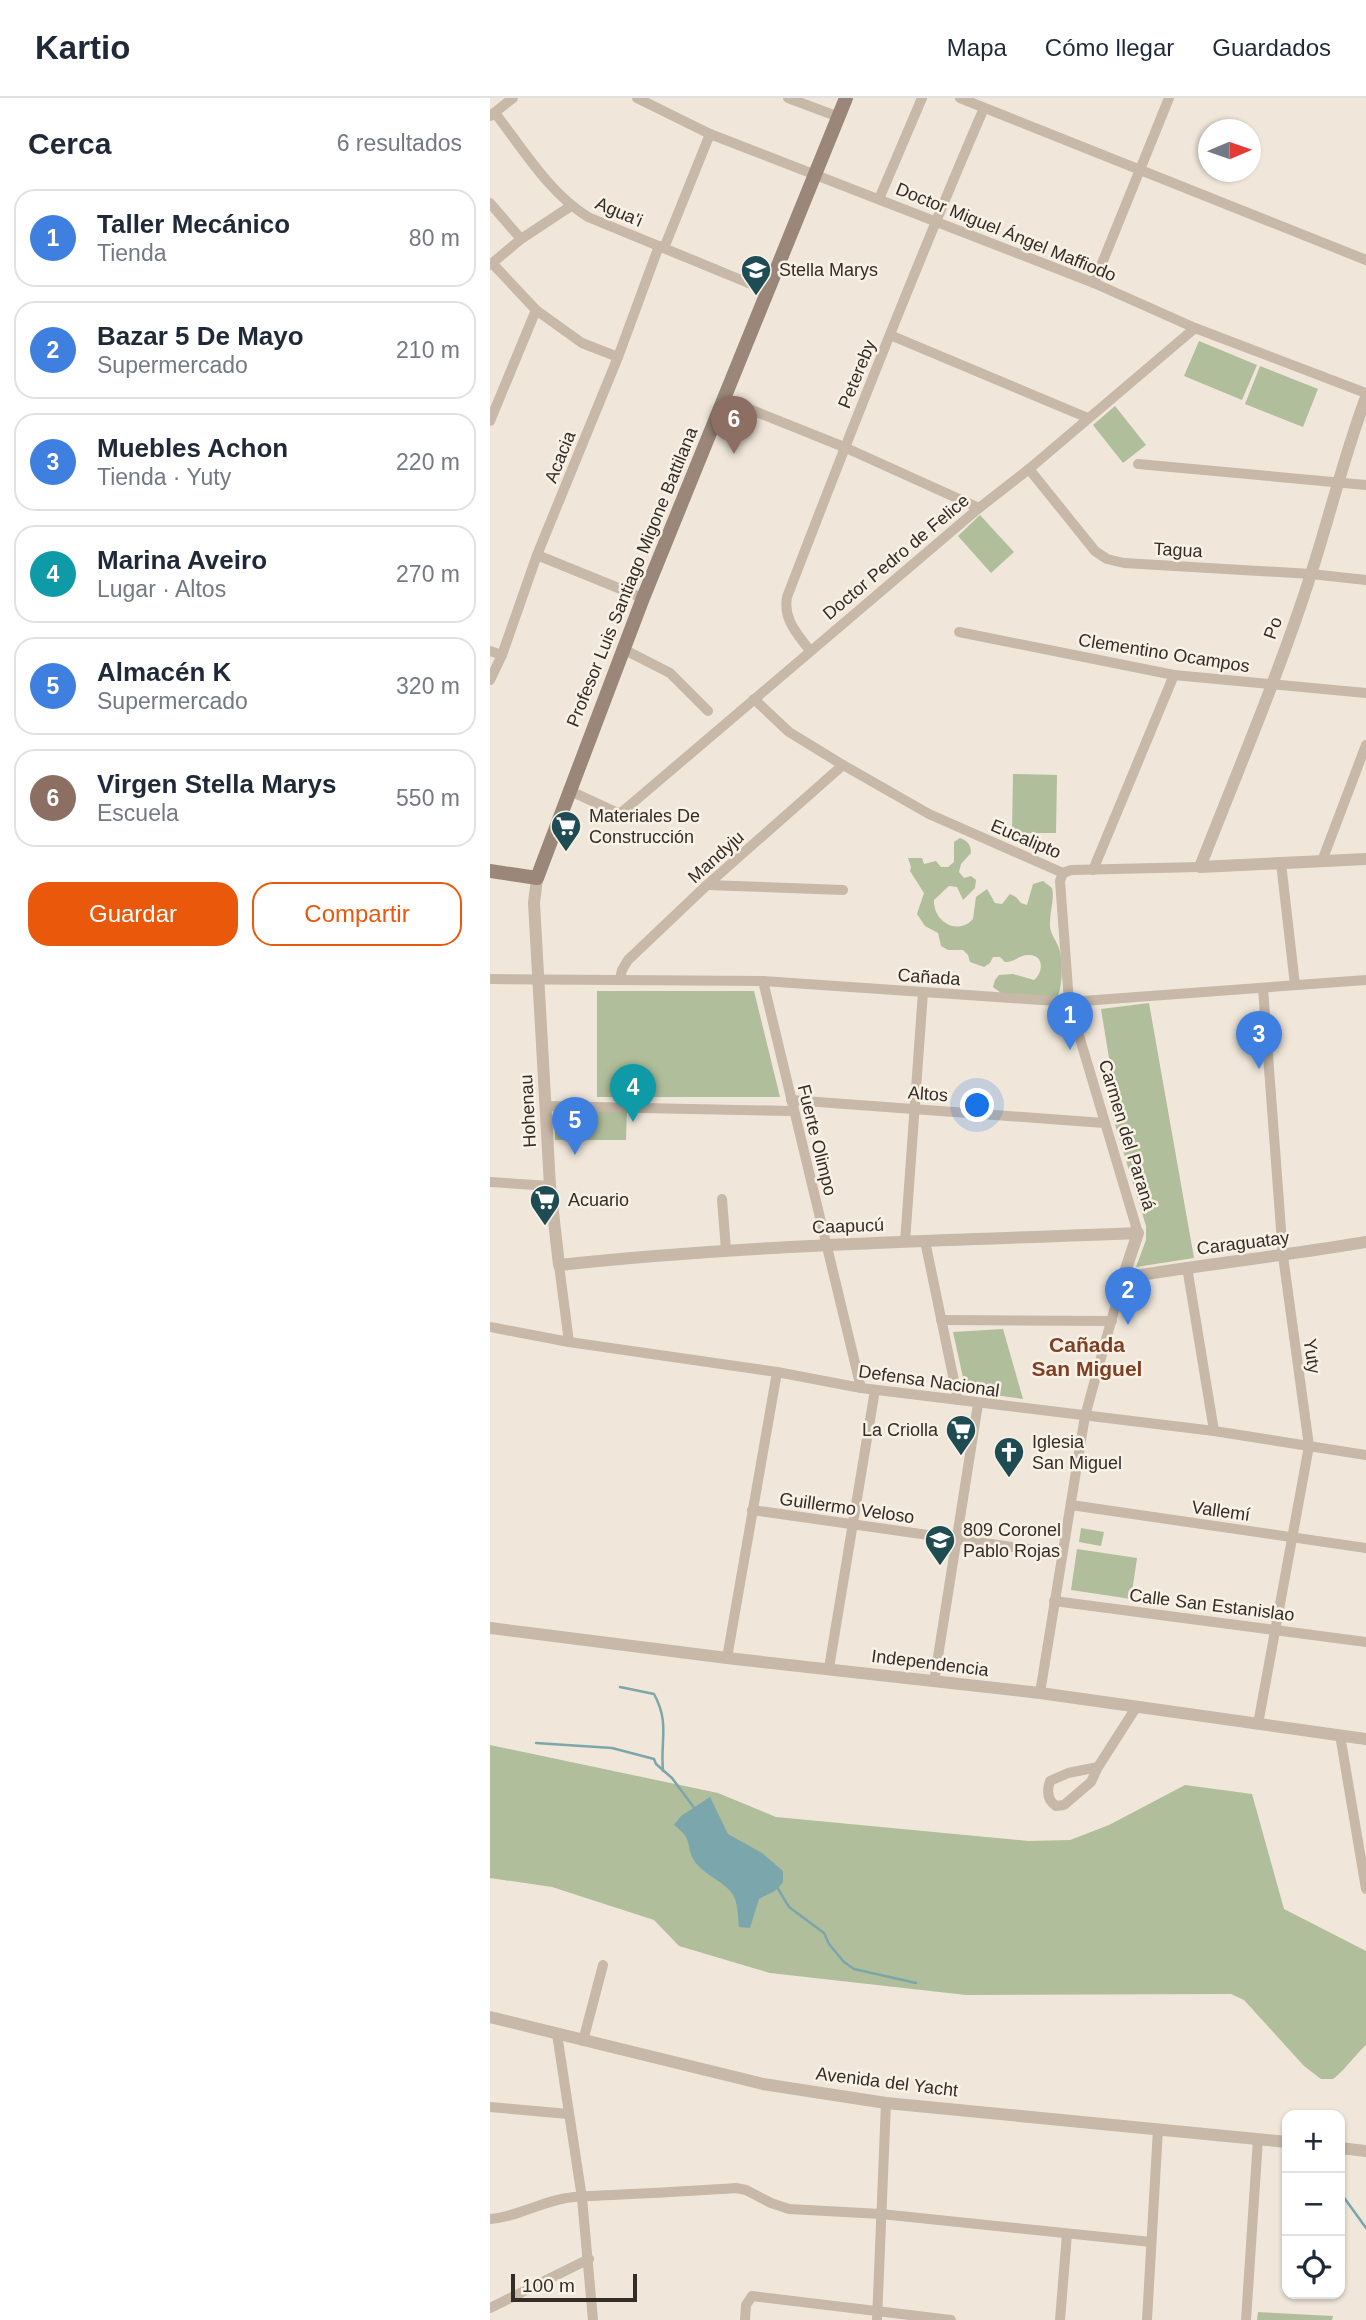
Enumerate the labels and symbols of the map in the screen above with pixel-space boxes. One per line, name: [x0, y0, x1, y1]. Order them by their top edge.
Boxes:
north arrow: [1198, 119, 1261, 182]
street label: Doctor Miguel Ángel Maffiodo: [893, 179, 1119, 285]
street label: Agua'i: [592, 193, 646, 231]
school or university icon: Stella Marys: [739, 253, 773, 297]
place label: Stella Marys: [779, 260, 878, 280]
street label: Petereby: [834, 337, 880, 411]
pin: 6: [711, 396, 757, 454]
street label: Profesor Luis Santiago Migone Battilana: [563, 423, 702, 730]
street label: Acacia: [541, 427, 580, 486]
street label: Doctor Pedro de Felice: [819, 490, 973, 624]
street label: Tagua: [1153, 539, 1204, 561]
street label: Po: [1260, 614, 1286, 642]
street label: Clementino Ocampos: [1077, 630, 1251, 676]
place label: Materiales De Construcción: [589, 806, 700, 847]
supermarket icon: Materiales De Construcción: [549, 809, 583, 853]
street label: Eucalipto: [988, 815, 1064, 863]
street label: Mandyju: [684, 827, 748, 887]
street label: Cañada: [897, 965, 962, 989]
pin: 1: [1047, 992, 1093, 1050]
pin: 3: [1236, 1011, 1282, 1069]
street label: Carmen del Paraná: [1095, 1057, 1160, 1213]
pin: 4: [610, 1064, 656, 1122]
street label: Hohenau: [516, 1074, 540, 1148]
street label: Fuerte Olimpo: [794, 1082, 840, 1198]
street label: Altos: [907, 1083, 949, 1105]
your location: [960, 1088, 994, 1122]
pin: 5: [552, 1097, 598, 1155]
supermarket icon: Acuario: [528, 1183, 562, 1227]
place label: Acuario: [568, 1190, 629, 1210]
street label: Caapucú: [812, 1215, 884, 1237]
street label: Caraguatay: [1196, 1227, 1290, 1259]
pin: 2: [1105, 1267, 1151, 1325]
district label: Cañada San Miguel: [1032, 1333, 1142, 1380]
street label: Yuty: [1300, 1337, 1324, 1375]
street label: Defensa Nacional: [857, 1361, 1001, 1401]
supermarket icon: La Criolla: [944, 1413, 978, 1457]
place label: La Criolla: [862, 1420, 939, 1440]
place label: Iglesia San Miguel: [1032, 1432, 1122, 1473]
church icon: Iglesia San Miguel: [992, 1435, 1026, 1479]
street label: Guillermo Veloso: [778, 1489, 916, 1527]
street label: Vallemí: [1191, 1497, 1251, 1525]
place label: 809 Coronel Pablo Rojas: [963, 1520, 1061, 1561]
school or university icon: 809 Coronel Pablo Rojas: [923, 1523, 957, 1567]
street label: Calle San Estanislao: [1128, 1585, 1296, 1625]
street label: Independencia: [870, 1646, 991, 1680]
street label: Avenida del Yacht: [815, 2063, 959, 2101]
scale bar: [511, 2271, 637, 2303]

